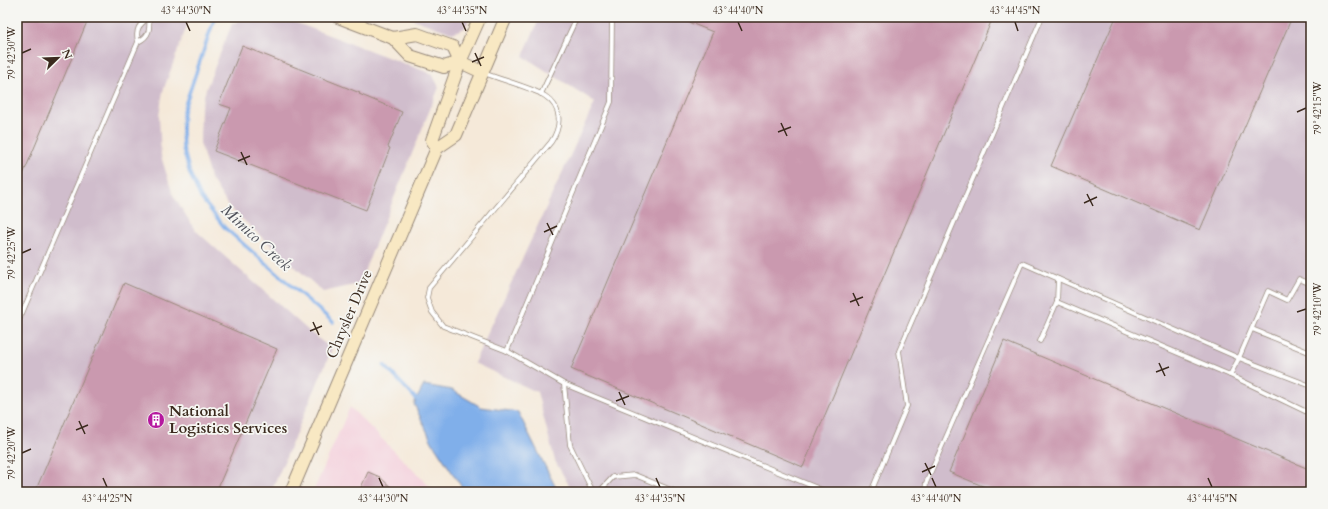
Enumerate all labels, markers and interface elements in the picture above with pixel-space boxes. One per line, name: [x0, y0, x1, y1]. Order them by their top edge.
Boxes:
text: 43°44'30"N: [161, 4, 212, 18]
text: 43°44'35"N: [437, 4, 488, 18]
text: 43°44'40"N: [713, 4, 764, 18]
text: 43°44'45"N: [990, 4, 1041, 18]
text: 79°42'30"W: [5, 25, 19, 80]
north arrow: [38, 38, 78, 78]
text: N: [58, 47, 76, 62]
text: 79°42'15"W: [1311, 80, 1325, 135]
water label: Mimico Creek: [216, 199, 297, 276]
text: 79°42'25"W: [5, 225, 19, 280]
street label: Chrysler Drive: [321, 266, 377, 361]
text: 79°42'10"W: [1311, 281, 1325, 336]
place label: National Logistics Services: [169, 401, 287, 438]
building icon: National Logistics Services: [146, 410, 166, 430]
text: 79°42'20"W: [5, 425, 19, 480]
text: 43°44'25"N: [82, 492, 133, 506]
text: 43°44'30"N: [358, 492, 409, 506]
text: 43°44'35"N: [635, 492, 686, 506]
text: 43°44'40"N: [911, 492, 962, 506]
text: 43°44'45"N: [1187, 492, 1238, 506]

